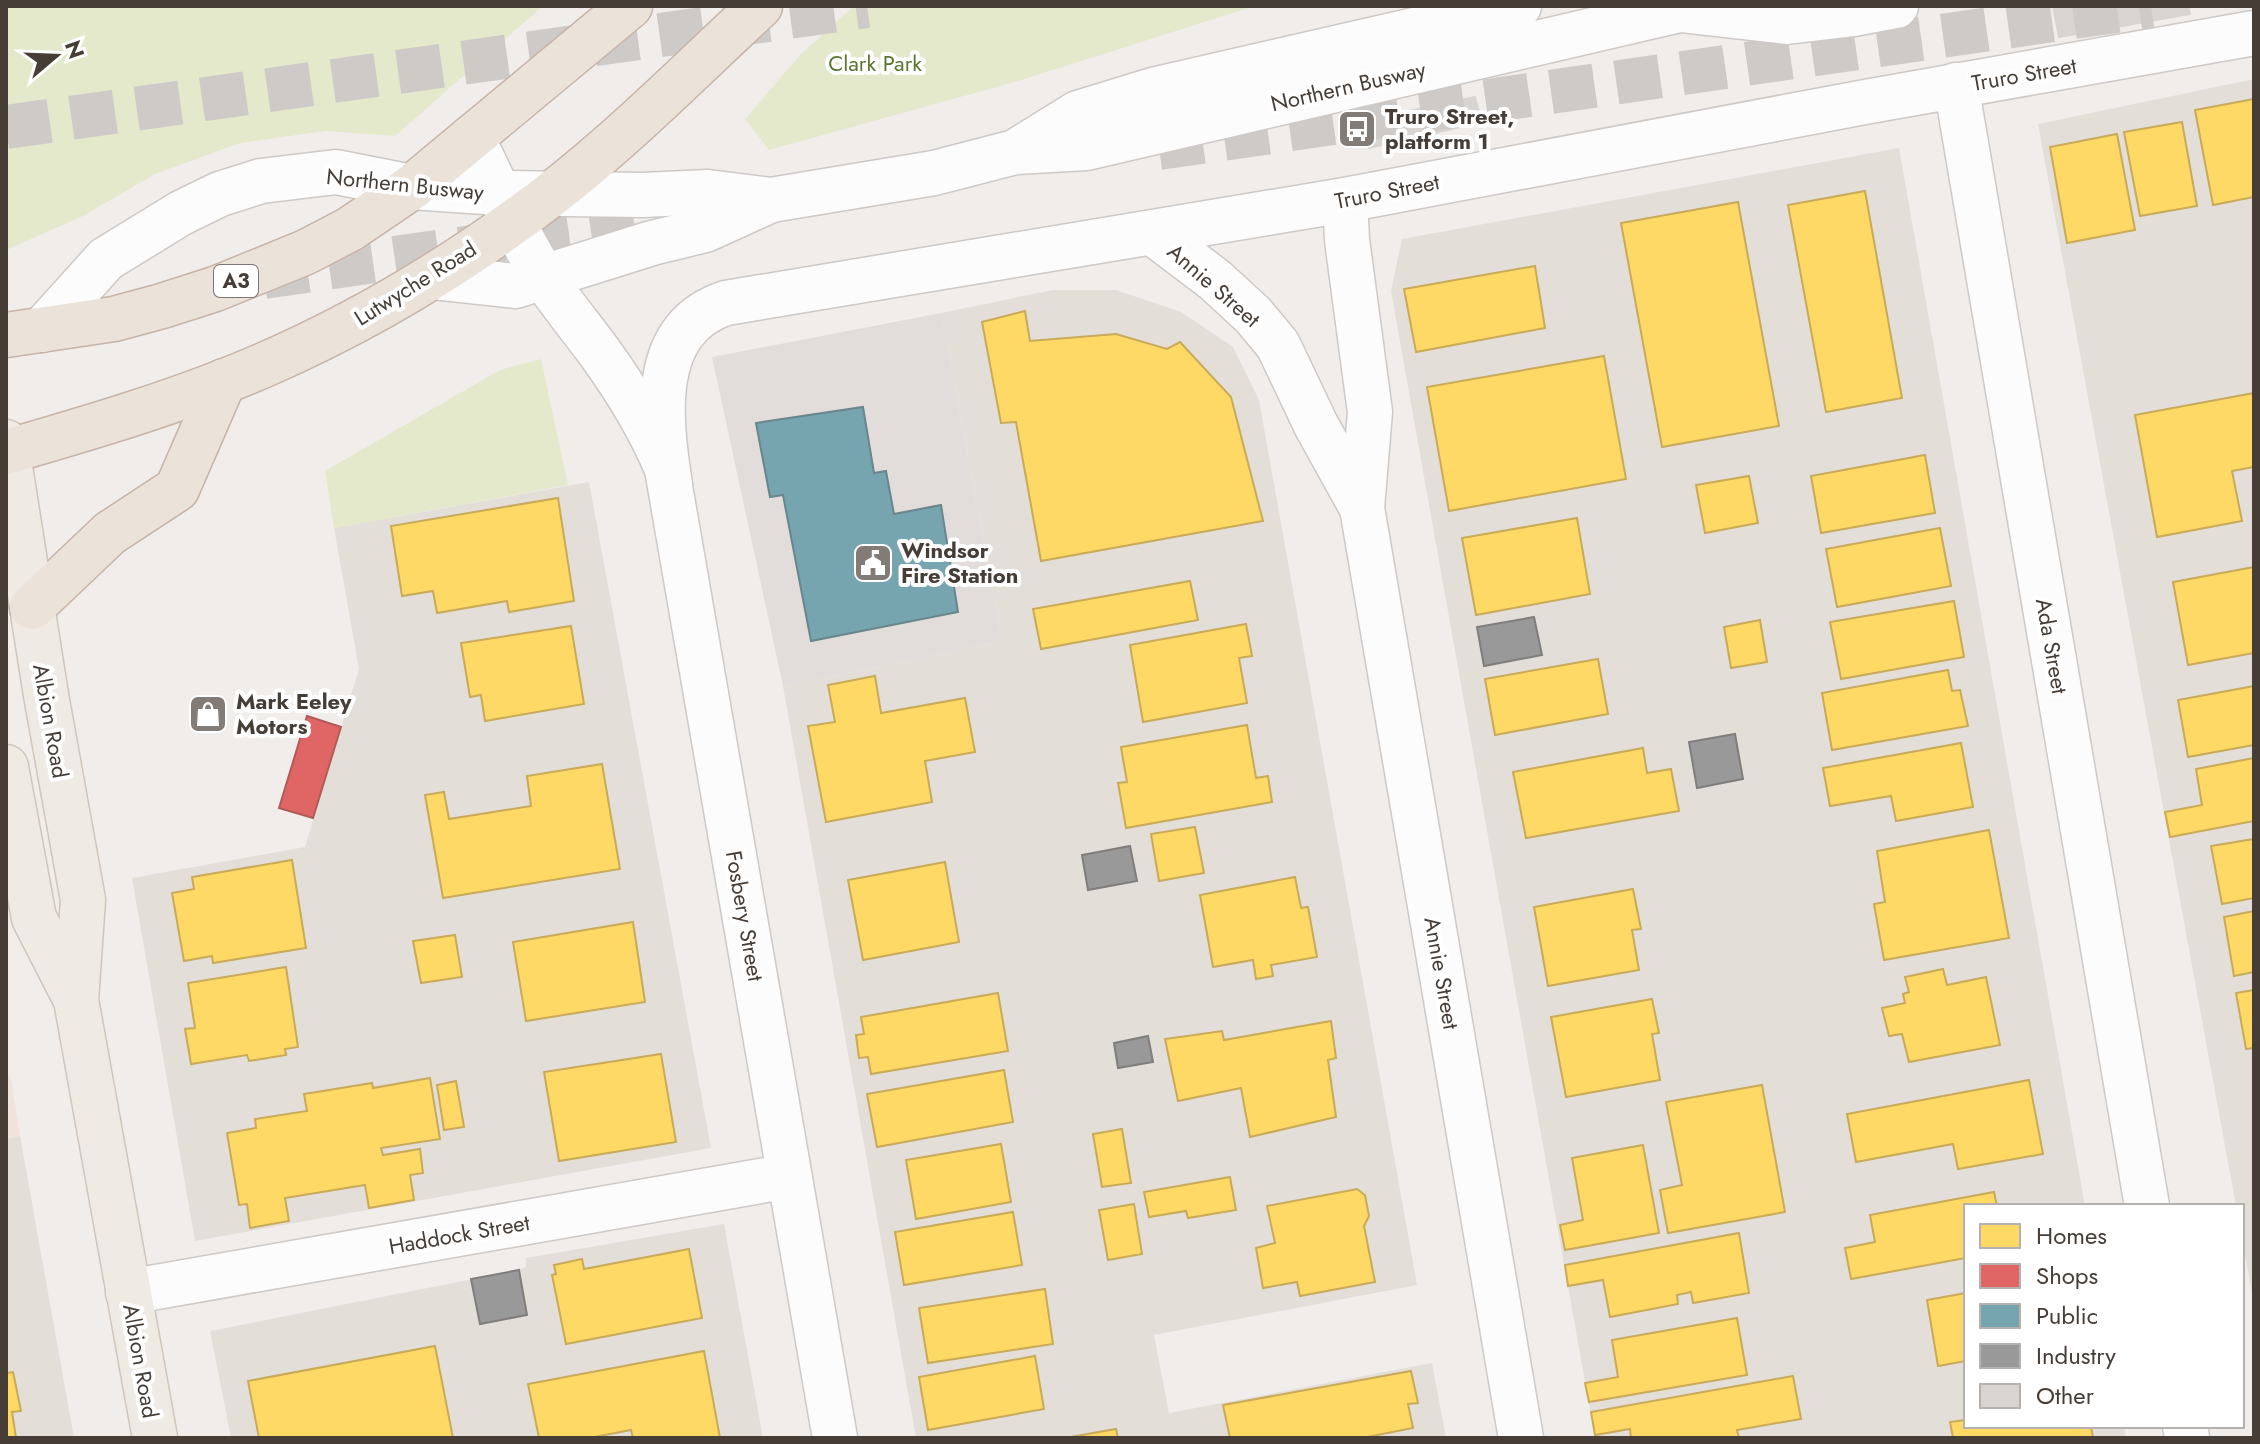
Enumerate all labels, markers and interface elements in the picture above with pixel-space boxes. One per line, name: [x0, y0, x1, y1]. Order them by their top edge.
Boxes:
north arrow: [16, 16, 96, 96]
text: N: [57, 36, 93, 63]
park label: Clark Park: [828, 47, 922, 79]
street label: Truro Street: [1969, 49, 2080, 99]
street label: Northern Busway: [1267, 53, 1429, 119]
place label: Truro Street, platform 1: [1385, 100, 1514, 157]
bus stop icon: Truro Street, platform 1: [1336, 108, 1378, 150]
street label: Northern Busway: [325, 160, 486, 208]
street label: Truro Street: [1332, 165, 1443, 217]
street label: Lutwyche Road: [348, 233, 482, 333]
street label: Annie Street: [1161, 236, 1268, 335]
road number: A3: [214, 265, 258, 297]
place label: Windsor Fire Station: [901, 534, 1018, 591]
public building icon: Windsor Fire Station: [852, 542, 894, 584]
street label: Ada Street: [2028, 596, 2076, 697]
street label: Albion Road: [25, 661, 77, 781]
place label: Mark Eeley Motors: [236, 685, 352, 742]
shop icon: Mark Eeley Motors: [187, 693, 229, 735]
street label: Fosbery Street: [718, 848, 772, 985]
street label: Annie Street: [1416, 914, 1468, 1033]
legend: [1964, 1204, 2244, 1428]
street label: Haddock Street: [386, 1206, 533, 1262]
text: Homes: [2036, 1218, 2107, 1253]
text: Shops: [2036, 1258, 2098, 1293]
text: Public: [2036, 1298, 2098, 1333]
street label: Albion Road: [115, 1301, 167, 1421]
text: Industry: [2036, 1338, 2116, 1373]
text: Other: [2036, 1378, 2095, 1413]

